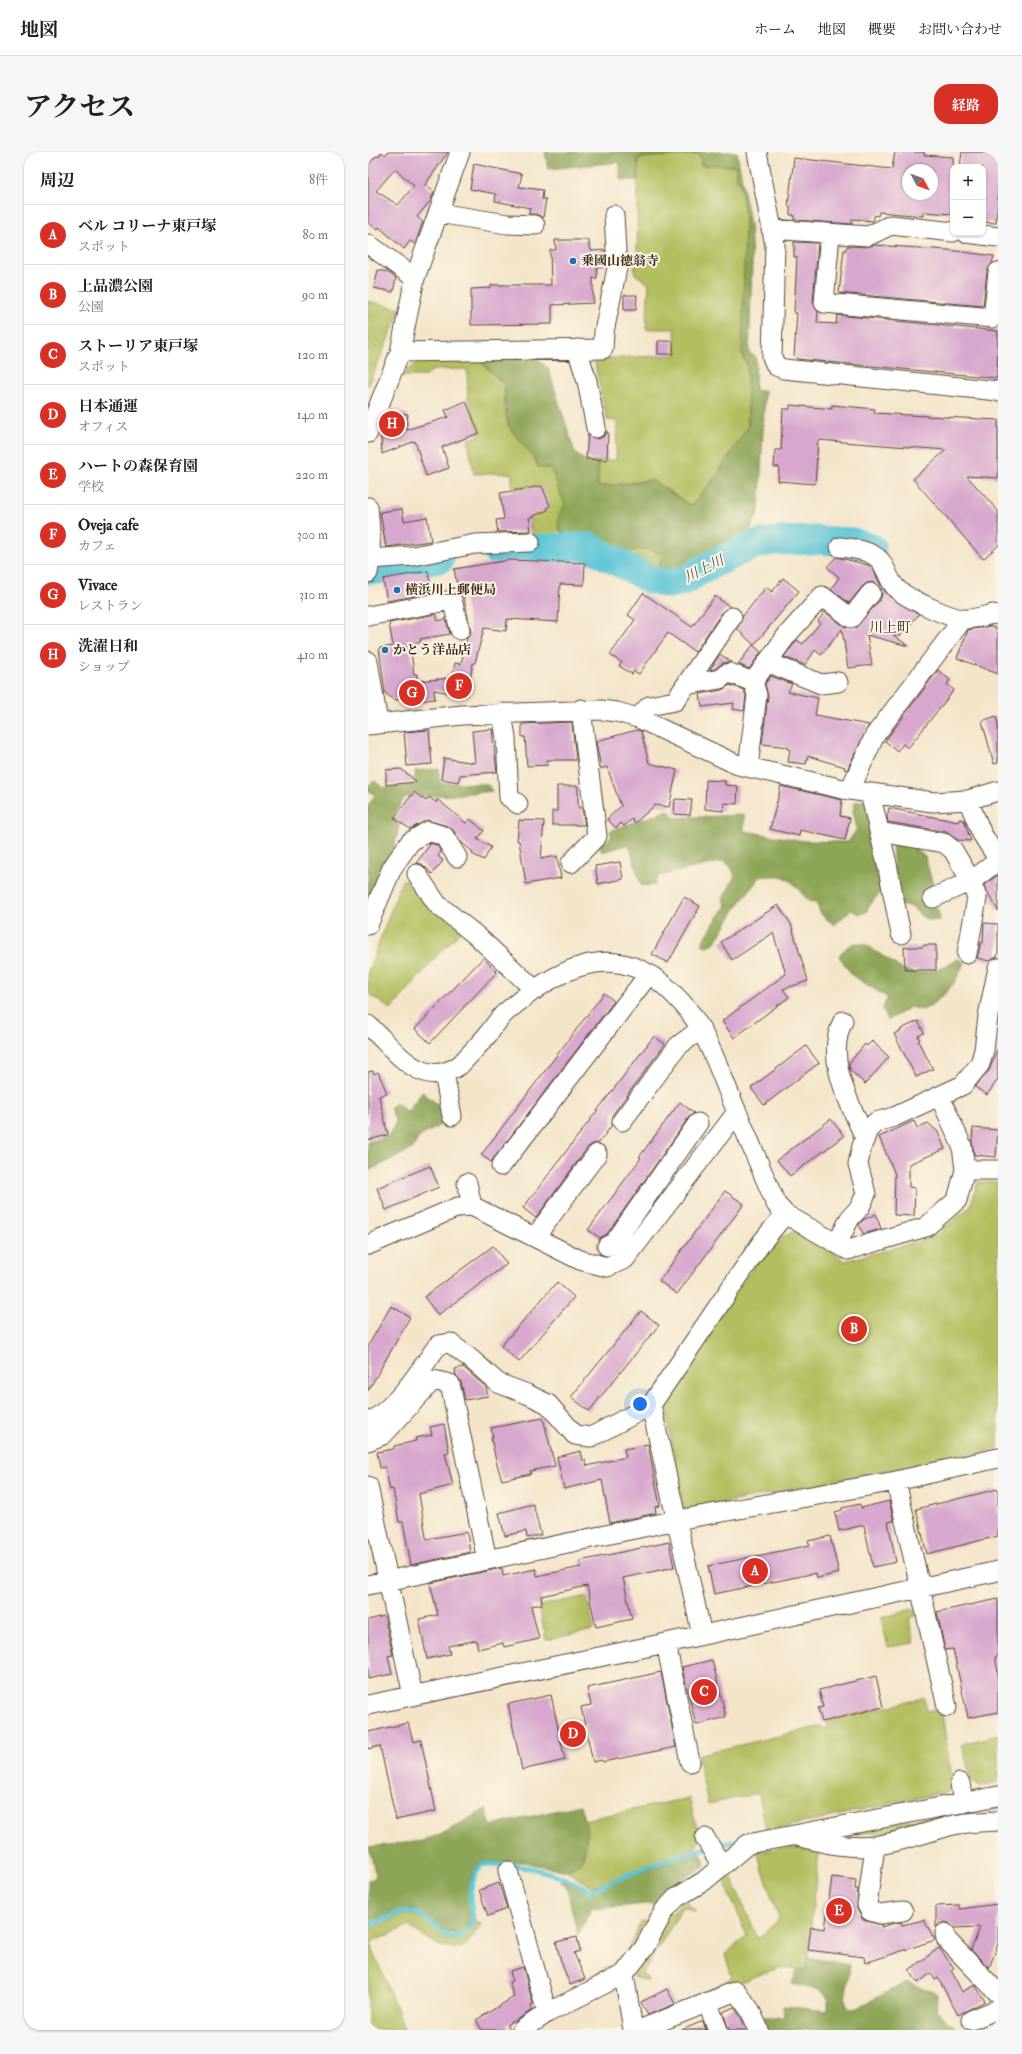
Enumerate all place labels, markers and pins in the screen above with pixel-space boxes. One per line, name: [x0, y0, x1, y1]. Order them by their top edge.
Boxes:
place label: 乗國山徳翁寺: [581, 253, 659, 269]
marker: 乗國山徳翁寺: [568, 256, 578, 266]
pin: H: [379, 409, 405, 439]
place label: 横浜川上郵便局: [405, 582, 496, 598]
marker: 横浜川上郵便局: [392, 585, 402, 595]
place label: かとう洋品店: [393, 642, 471, 658]
marker: かとう洋品店: [380, 645, 390, 655]
pin: F: [446, 671, 472, 701]
pin: G: [399, 678, 425, 708]
pin: B: [841, 1314, 867, 1344]
pin: A: [742, 1556, 768, 1586]
pin: C: [691, 1677, 717, 1707]
pin: D: [560, 1719, 586, 1749]
pin: E: [826, 1896, 852, 1926]

